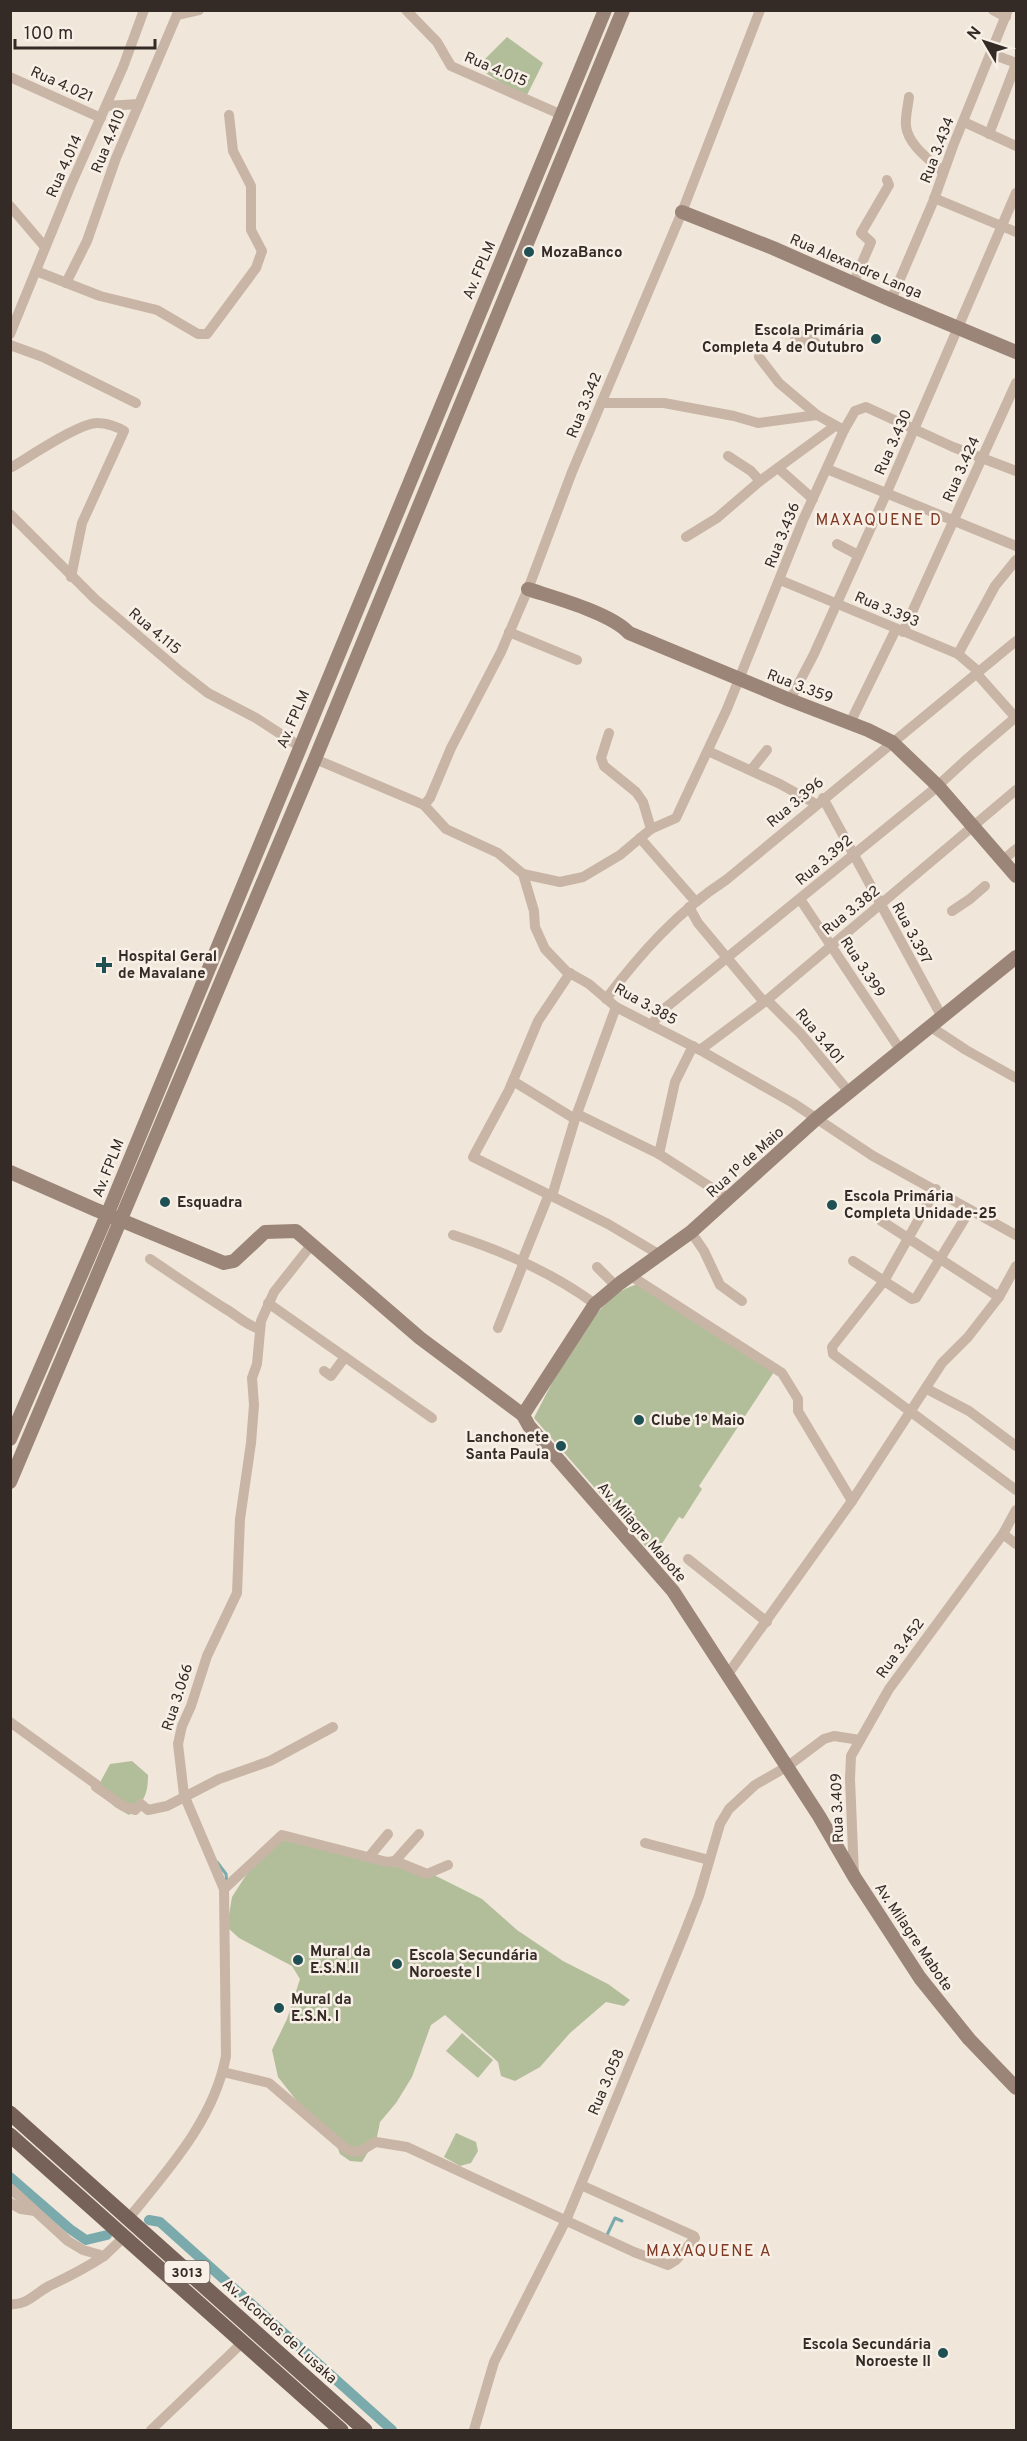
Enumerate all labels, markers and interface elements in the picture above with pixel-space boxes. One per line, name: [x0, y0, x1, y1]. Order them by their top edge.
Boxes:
scale bar: [15, 12, 154, 50]
north arrow: [955, 12, 1015, 72]
text: 100 m: [24, 23, 73, 46]
text: N: [964, 23, 986, 45]
street label: Rua 4.015: [461, 49, 530, 92]
street label: Rua 4.021: [27, 63, 96, 108]
street label: Rua 4.410: [88, 107, 131, 176]
street label: Rua 3.434: [917, 115, 960, 186]
street label: Rua 4.014: [43, 132, 88, 201]
street label: Rua Alexandre Langa: [786, 231, 925, 304]
street label: Av. FPLM: [460, 239, 501, 303]
place label: MozaBanco: [541, 244, 622, 263]
marker: MozaBanco: [522, 245, 536, 259]
place label: Escola Primária Completa 4 de Outubro: [702, 322, 864, 358]
marker: Escola Primária Completa 4 de Outubro: [869, 332, 883, 346]
street label: Rua 3.342: [564, 370, 607, 441]
street label: Rua 3.430: [871, 407, 917, 478]
street label: Rua 3.424: [940, 434, 985, 505]
street label: Rua 3.436: [762, 500, 805, 571]
district label: MAXAQUENE D: [816, 511, 942, 531]
street label: Rua 3.393: [851, 588, 922, 633]
street label: Rua 4.115: [124, 605, 184, 660]
street label: Rua 3.359: [764, 666, 835, 709]
street label: Av. FPLM: [274, 688, 315, 752]
street label: Rua 3.396: [764, 774, 828, 833]
street label: Rua 3.392: [792, 832, 857, 891]
street label: Rua 3.382: [819, 882, 885, 940]
street label: Rua 3.397: [887, 900, 935, 968]
street label: Rua 3.399: [835, 934, 888, 1002]
place label: Hospital Geral de Mavalane: [118, 948, 217, 984]
marker: Hospital Geral de Mavalane: [95, 956, 113, 974]
street label: Rua 3.385: [610, 980, 680, 1030]
street label: Rua 3.401: [790, 1005, 848, 1069]
street label: Rua 1º de Maio: [703, 1123, 789, 1203]
street label: Av. FPLM: [89, 1137, 130, 1201]
place label: Escola Primária Completa Unidade-25: [844, 1188, 997, 1224]
place label: Esquadra: [177, 1194, 242, 1213]
marker: Esquadra: [158, 1195, 172, 1209]
marker: Escola Primária Completa Unidade-25: [825, 1198, 839, 1212]
place label: Clube 1º Maio: [651, 1412, 745, 1431]
marker: Clube 1º Maio: [632, 1413, 646, 1427]
place label: Lanchonete Santa Paula: [466, 1429, 549, 1465]
marker: Lanchonete Santa Paula: [554, 1439, 568, 1453]
street label: Av. Milagre Mabote: [592, 1479, 690, 1587]
street label: Rua 3.452: [873, 1615, 929, 1683]
street label: Rua 3.066: [159, 1661, 198, 1733]
street label: Rua 3.409: [828, 1773, 849, 1843]
street label: Av. Milagre Mabote: [869, 1880, 956, 1996]
place label: Mural da E.S.N.II: [310, 1943, 371, 1979]
place label: Escola Secundária Noroeste I: [409, 1947, 538, 1983]
marker: Mural da E.S.N.II: [291, 1953, 305, 1967]
marker: Escola Secundária Noroeste I: [390, 1957, 404, 1971]
place label: Mural da E.S.N. I: [291, 1991, 352, 2027]
marker: Mural da E.S.N. I: [272, 2001, 286, 2015]
street label: Rua 3.058: [585, 2047, 630, 2119]
district label: MAXAQUENE A: [646, 2242, 772, 2262]
road number: 3013: [164, 2261, 210, 2283]
street label: Av. Acordos de Lusaka: [218, 2275, 340, 2389]
place label: Escola Secundária Noroeste II: [802, 2336, 931, 2372]
marker: Escola Secundária Noroeste II: [936, 2346, 950, 2360]

